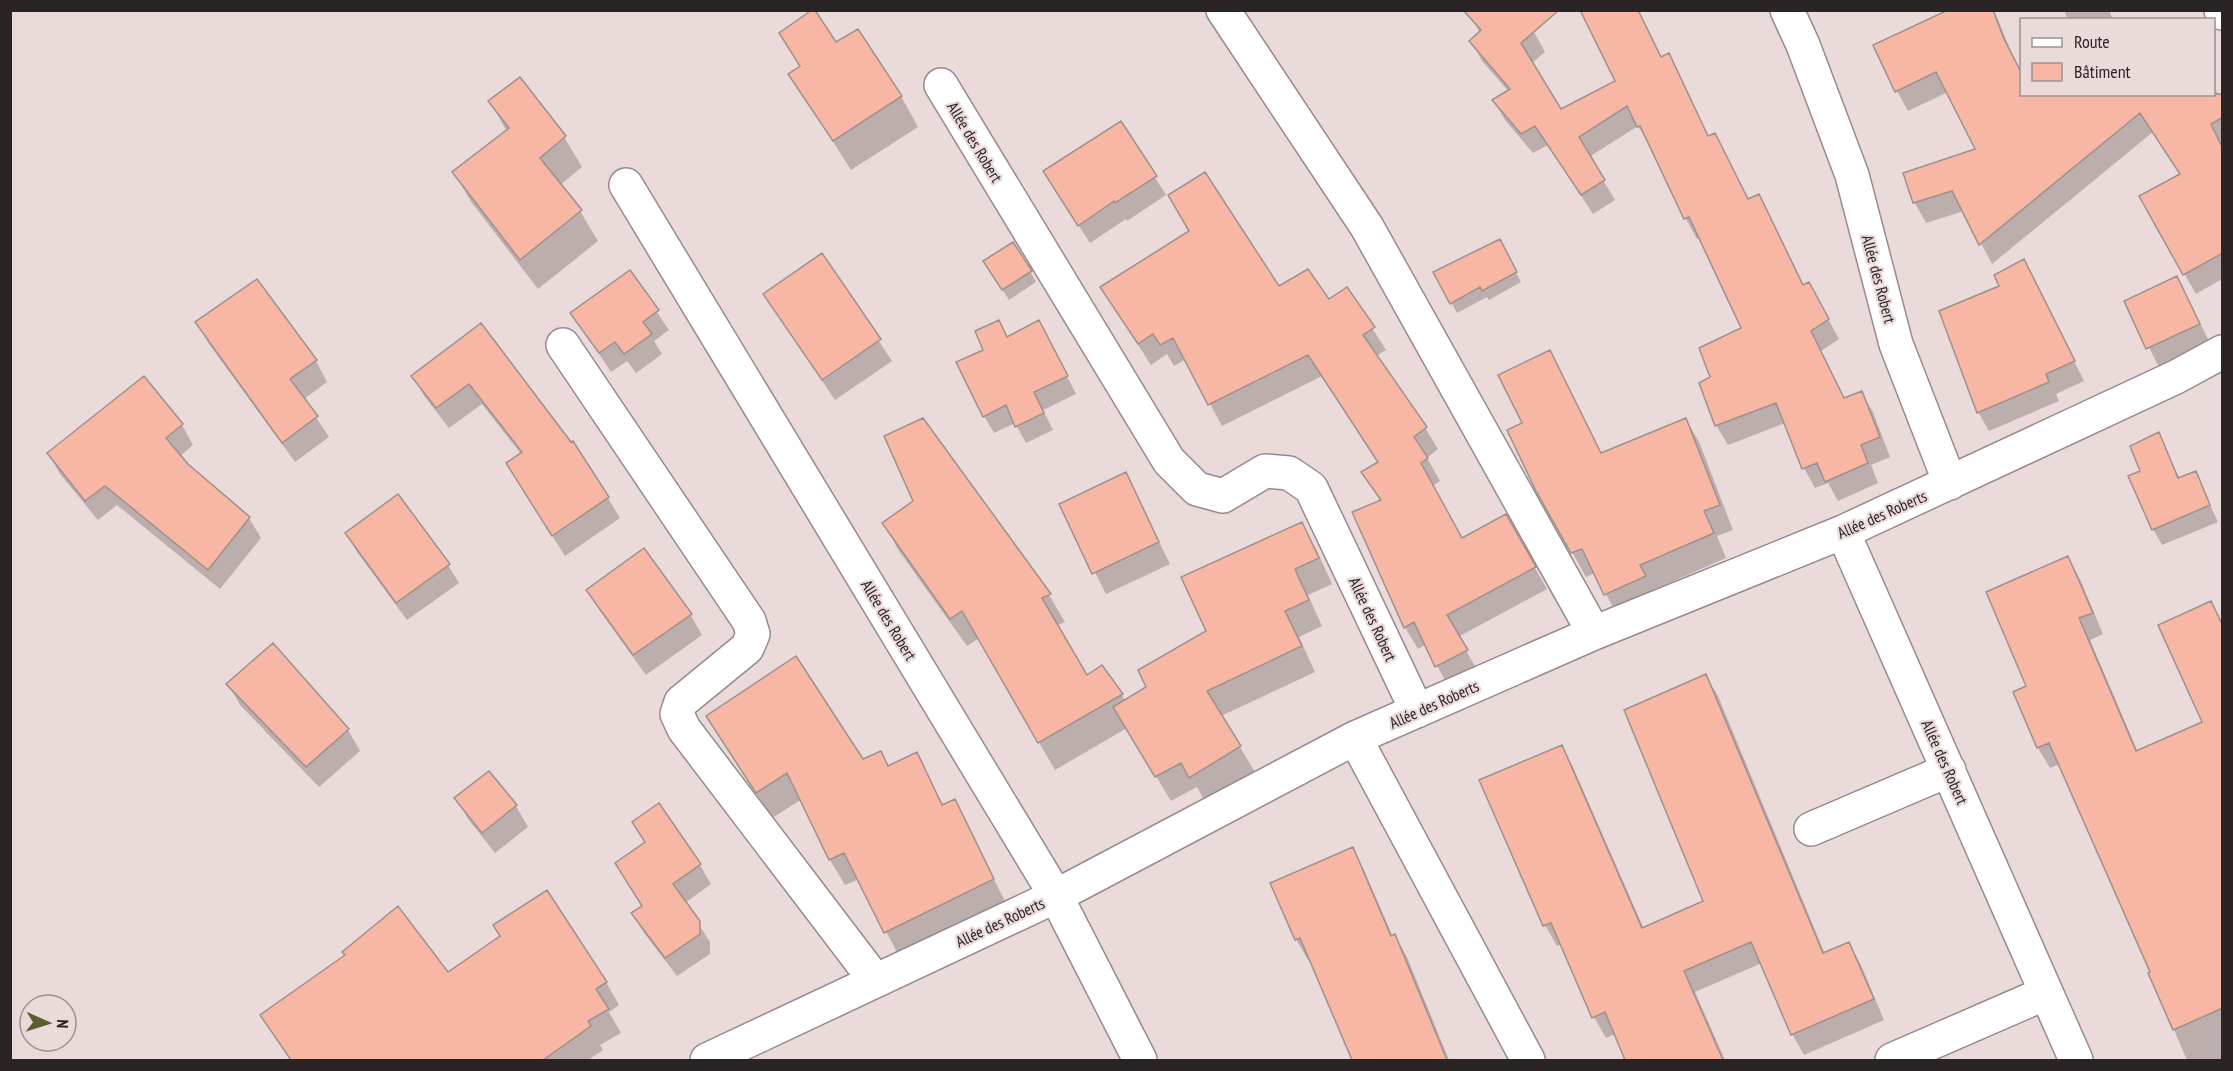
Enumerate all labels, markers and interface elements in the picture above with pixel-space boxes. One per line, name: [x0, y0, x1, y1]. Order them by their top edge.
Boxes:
legend: [2020, 18, 2215, 96]
text: Route: [2074, 30, 2110, 53]
text: Bâtiment: [2074, 60, 2131, 83]
street label: Allée des Robert: [943, 98, 1007, 186]
street label: Allée des Robert: [1858, 233, 1901, 326]
street label: Allée des Roberts: [1834, 485, 1930, 543]
street label: Allée des Robert: [1345, 574, 1401, 665]
street label: Allée des Robert: [857, 576, 921, 664]
street label: Allée des Roberts: [1386, 675, 1482, 733]
street label: Allée des Robert: [1917, 717, 1973, 808]
street label: Allée des Roberts: [952, 893, 1048, 951]
north arrow: [18, 993, 78, 1053]
text: N: [53, 1019, 73, 1029]

